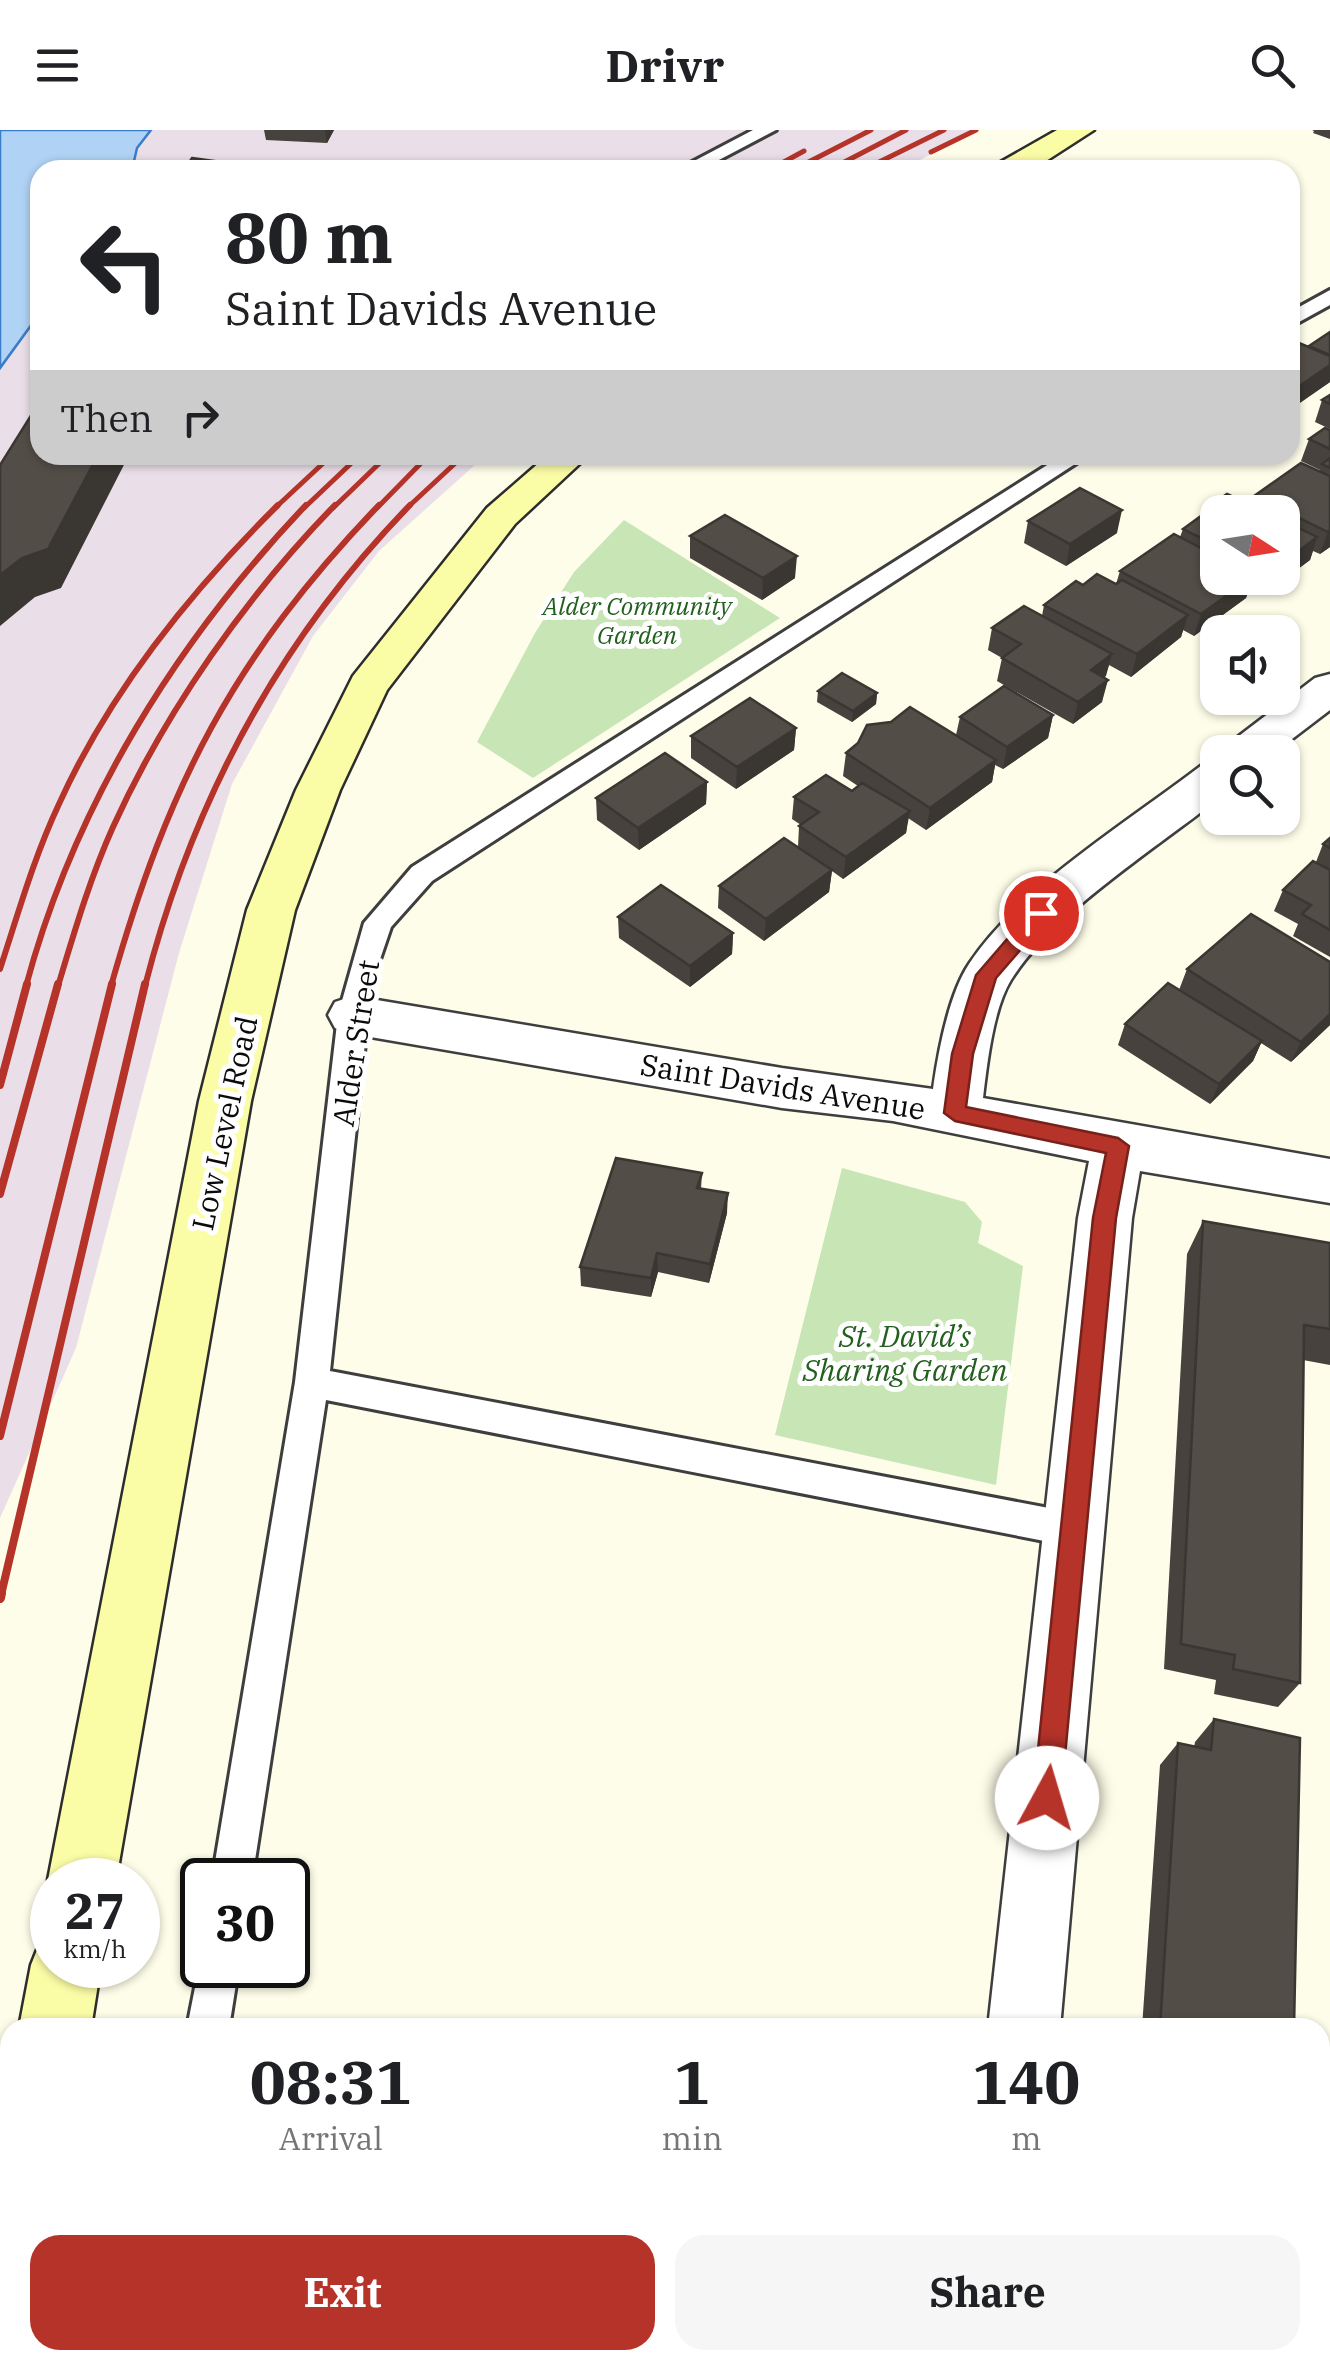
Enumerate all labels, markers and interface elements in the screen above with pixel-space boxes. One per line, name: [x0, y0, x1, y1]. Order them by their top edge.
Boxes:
text: Drivr: [606, 36, 724, 94]
icon: menu: [30, 38, 85, 93]
icon: search: [1245, 38, 1300, 93]
text: 80 m: [225, 191, 393, 282]
icon: left: [60, 200, 190, 330]
text: Saint Davids Avenue: [225, 279, 657, 337]
icon: right: [173, 390, 228, 445]
text: Then: [60, 393, 153, 442]
north arrow: [1200, 495, 1300, 595]
map controls: [1200, 495, 1300, 835]
park label: Alder Community Garden: [541, 589, 734, 651]
button: sound: [1200, 615, 1300, 715]
button: search: [1200, 735, 1300, 835]
pin: [999, 871, 1084, 956]
icon: arrive: [1014, 886, 1069, 941]
street label: Alder Street: [323, 957, 387, 1129]
street label: Low Level Road: [182, 1012, 266, 1234]
street label: Saint Davids Avenue: [638, 1044, 928, 1128]
park label: St. David’s Sharing Garden: [802, 1316, 1007, 1389]
position arrow: [995, 1746, 1099, 1850]
speed limit sign: 30: [180, 1858, 310, 1988]
text: 27: [65, 1878, 125, 1943]
text: km/h: [63, 1932, 127, 1965]
text: 08:31: [250, 2042, 412, 2121]
text: 1: [674, 2042, 710, 2121]
text: 140: [972, 2042, 1080, 2121]
text: Arrival: [279, 2117, 383, 2159]
text: min: [662, 2117, 723, 2159]
text: m: [1011, 2117, 1042, 2159]
button: Exit: [30, 2235, 655, 2350]
button: Share: [675, 2235, 1300, 2350]

